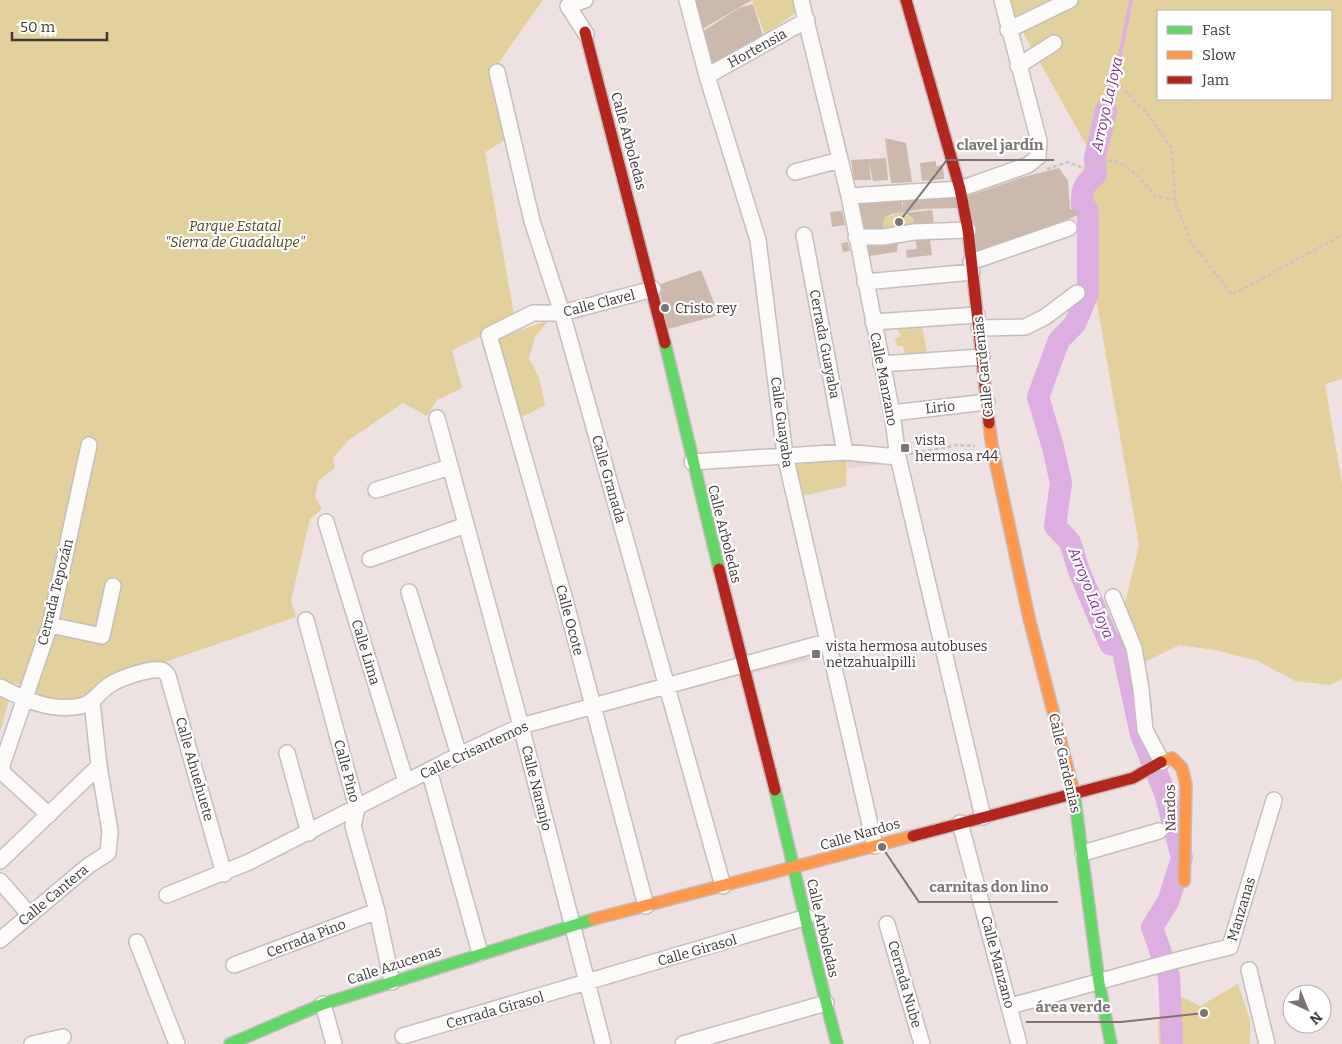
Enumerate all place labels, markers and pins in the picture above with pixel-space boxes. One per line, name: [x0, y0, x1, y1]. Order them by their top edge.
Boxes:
callout: clavel jardín: [947, 130, 1054, 160]
place label: Cristo rey: [675, 300, 737, 317]
marker: Cristo rey: [659, 302, 671, 314]
place label: vista hermosa r44: [914, 432, 999, 465]
marker: vista hermosa r44: [899, 442, 911, 454]
place label: vista hermosa autobuses netzahualpilli: [825, 638, 988, 671]
marker: vista hermosa autobuses netzahualpilli: [810, 648, 822, 660]
callout: carnitas don lino: [919, 872, 1058, 902]
callout: área verde: [1026, 992, 1121, 1022]

